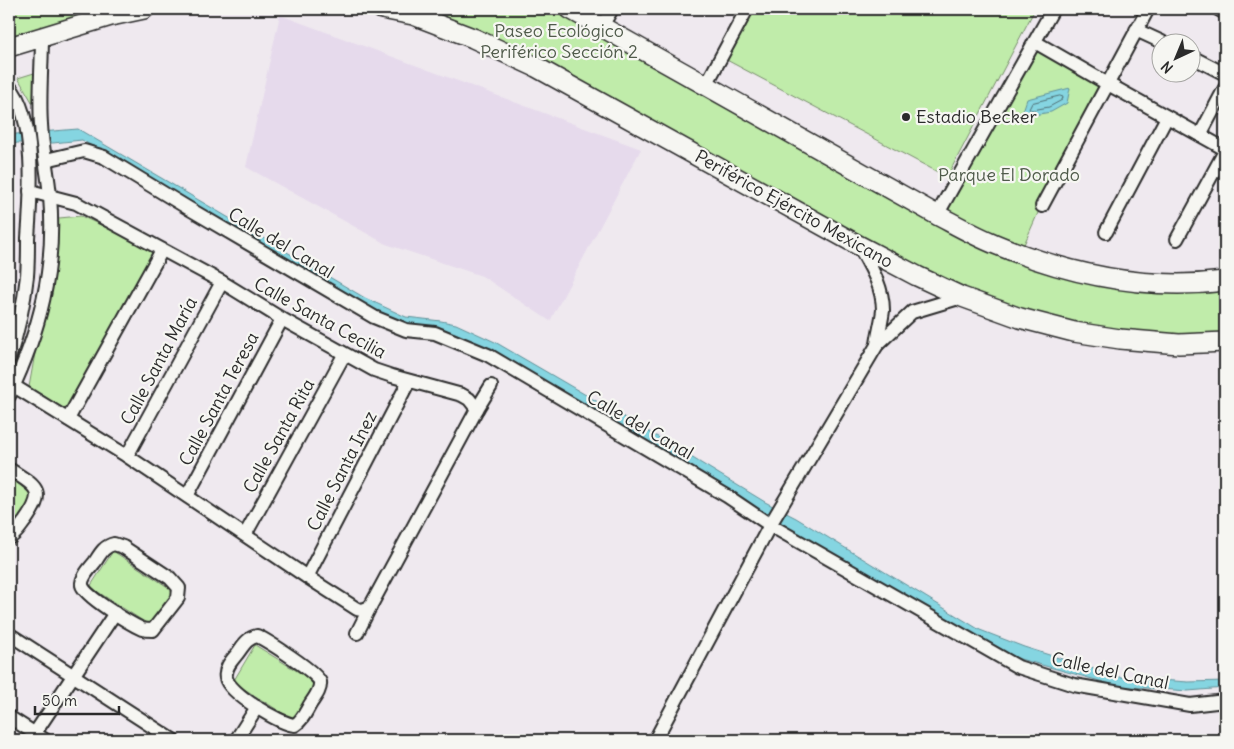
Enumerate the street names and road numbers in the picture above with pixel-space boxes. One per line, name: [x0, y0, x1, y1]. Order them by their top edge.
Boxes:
street label: Periférico Ejército Mexicano: [691, 144, 897, 273]
street label: Calle del Canal: [224, 202, 338, 283]
street label: Calle Santa Cecilia: [250, 272, 390, 363]
street label: Calle Santa María: [115, 293, 202, 429]
street label: Calle Santa Teresa: [174, 328, 263, 470]
street label: Calle Santa Rita: [238, 375, 319, 497]
street label: Calle del Canal: [583, 385, 698, 464]
street label: Calle Santa Inez: [301, 407, 382, 535]
street label: Calle del Canal: [1049, 647, 1171, 694]

